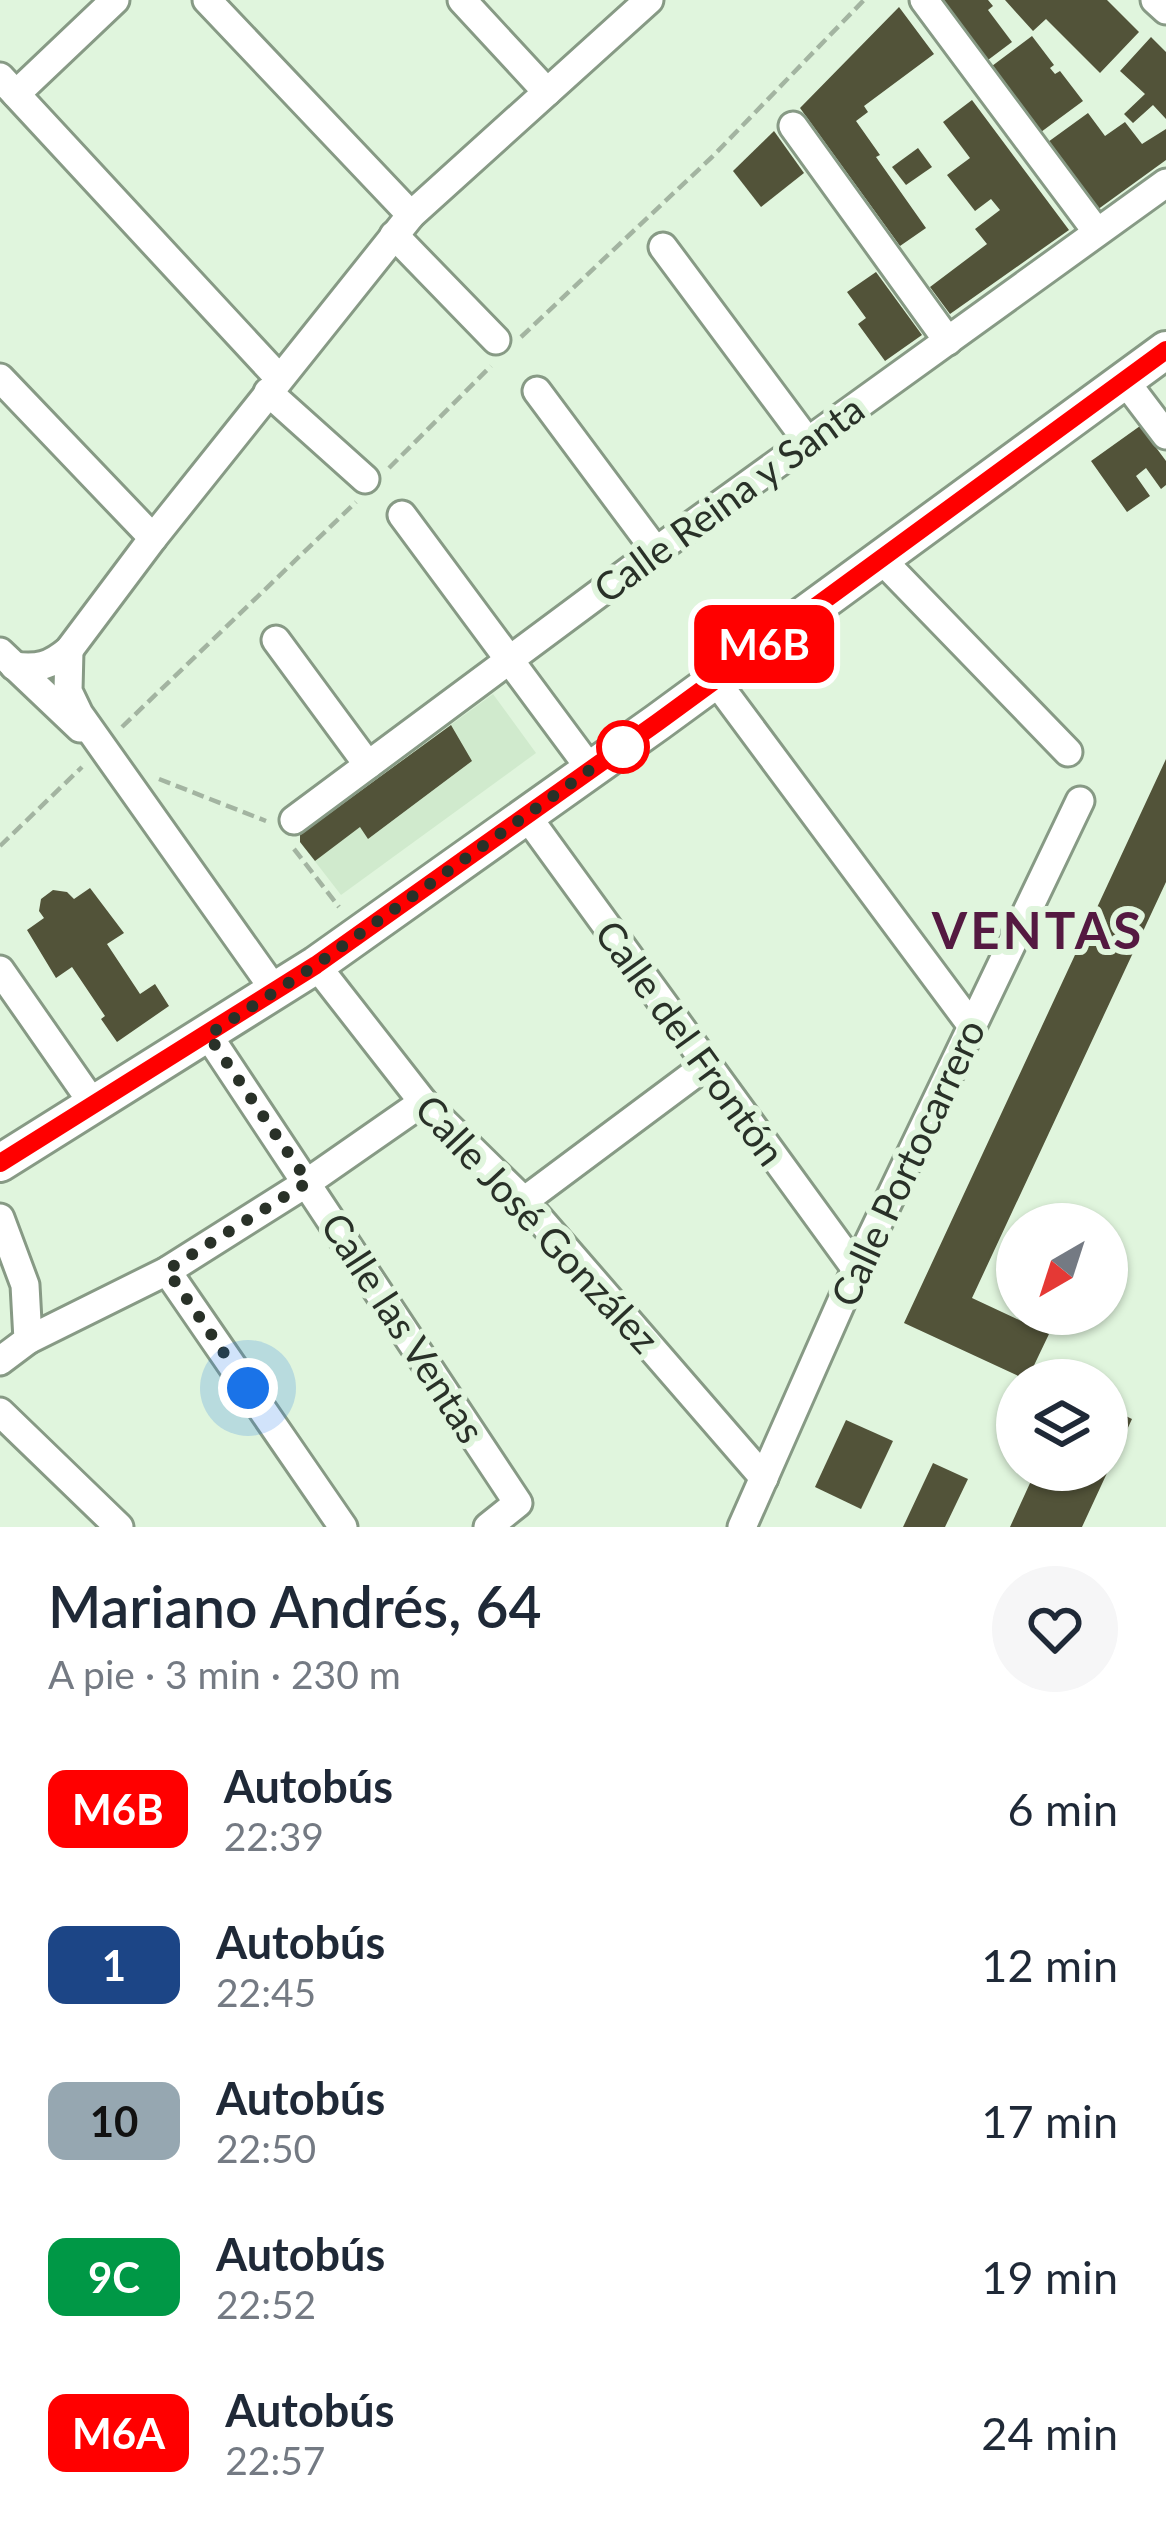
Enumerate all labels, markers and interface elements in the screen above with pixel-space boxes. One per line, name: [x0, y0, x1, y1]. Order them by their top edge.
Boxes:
street label: Calle Reina y Santa: [585, 385, 872, 611]
line badge: M6B: [695, 605, 833, 683]
text: M6B: [718, 619, 810, 669]
unlabelled marker: [598, 722, 648, 772]
district label: VENTAS: [931, 899, 1144, 960]
street label: Calle del Frontón: [587, 911, 795, 1174]
street label: Calle Portocarrero: [821, 1012, 994, 1313]
street label: Calle José González: [407, 1085, 669, 1362]
north arrow: [996, 1203, 1128, 1335]
map controls: [996, 1203, 1128, 1491]
street label: Calle las Ventas: [313, 1204, 495, 1451]
your location: [218, 1358, 278, 1418]
button: layers: [996, 1359, 1128, 1491]
button: heart: [992, 1566, 1118, 1692]
text: Mariano Andrés, 64: [48, 1572, 542, 1640]
text: A pie · 3 min · 230 m: [48, 1651, 401, 1697]
text: Autobús: [224, 1759, 393, 1813]
text: 6 min: [1007, 1782, 1118, 1836]
text: M6B: [72, 1784, 164, 1834]
text: 22:39: [224, 1813, 324, 1859]
text: Autobús: [216, 1915, 385, 1969]
text: 12 min: [981, 1938, 1118, 1992]
text: 1: [102, 1940, 126, 1990]
text: 22:45: [216, 1969, 316, 2015]
text: Autobús: [216, 2071, 385, 2125]
text: 17 min: [981, 2094, 1118, 2148]
text: 10: [90, 2096, 138, 2146]
text: 22:50: [216, 2125, 316, 2171]
text: Autobús: [216, 2227, 385, 2281]
text: 19 min: [981, 2250, 1118, 2304]
text: 9C: [88, 2252, 140, 2302]
text: 22:52: [216, 2281, 316, 2327]
text: Autobús: [225, 2383, 394, 2437]
text: 24 min: [981, 2406, 1118, 2460]
text: M6A: [72, 2408, 165, 2458]
text: 22:57: [225, 2437, 325, 2483]

